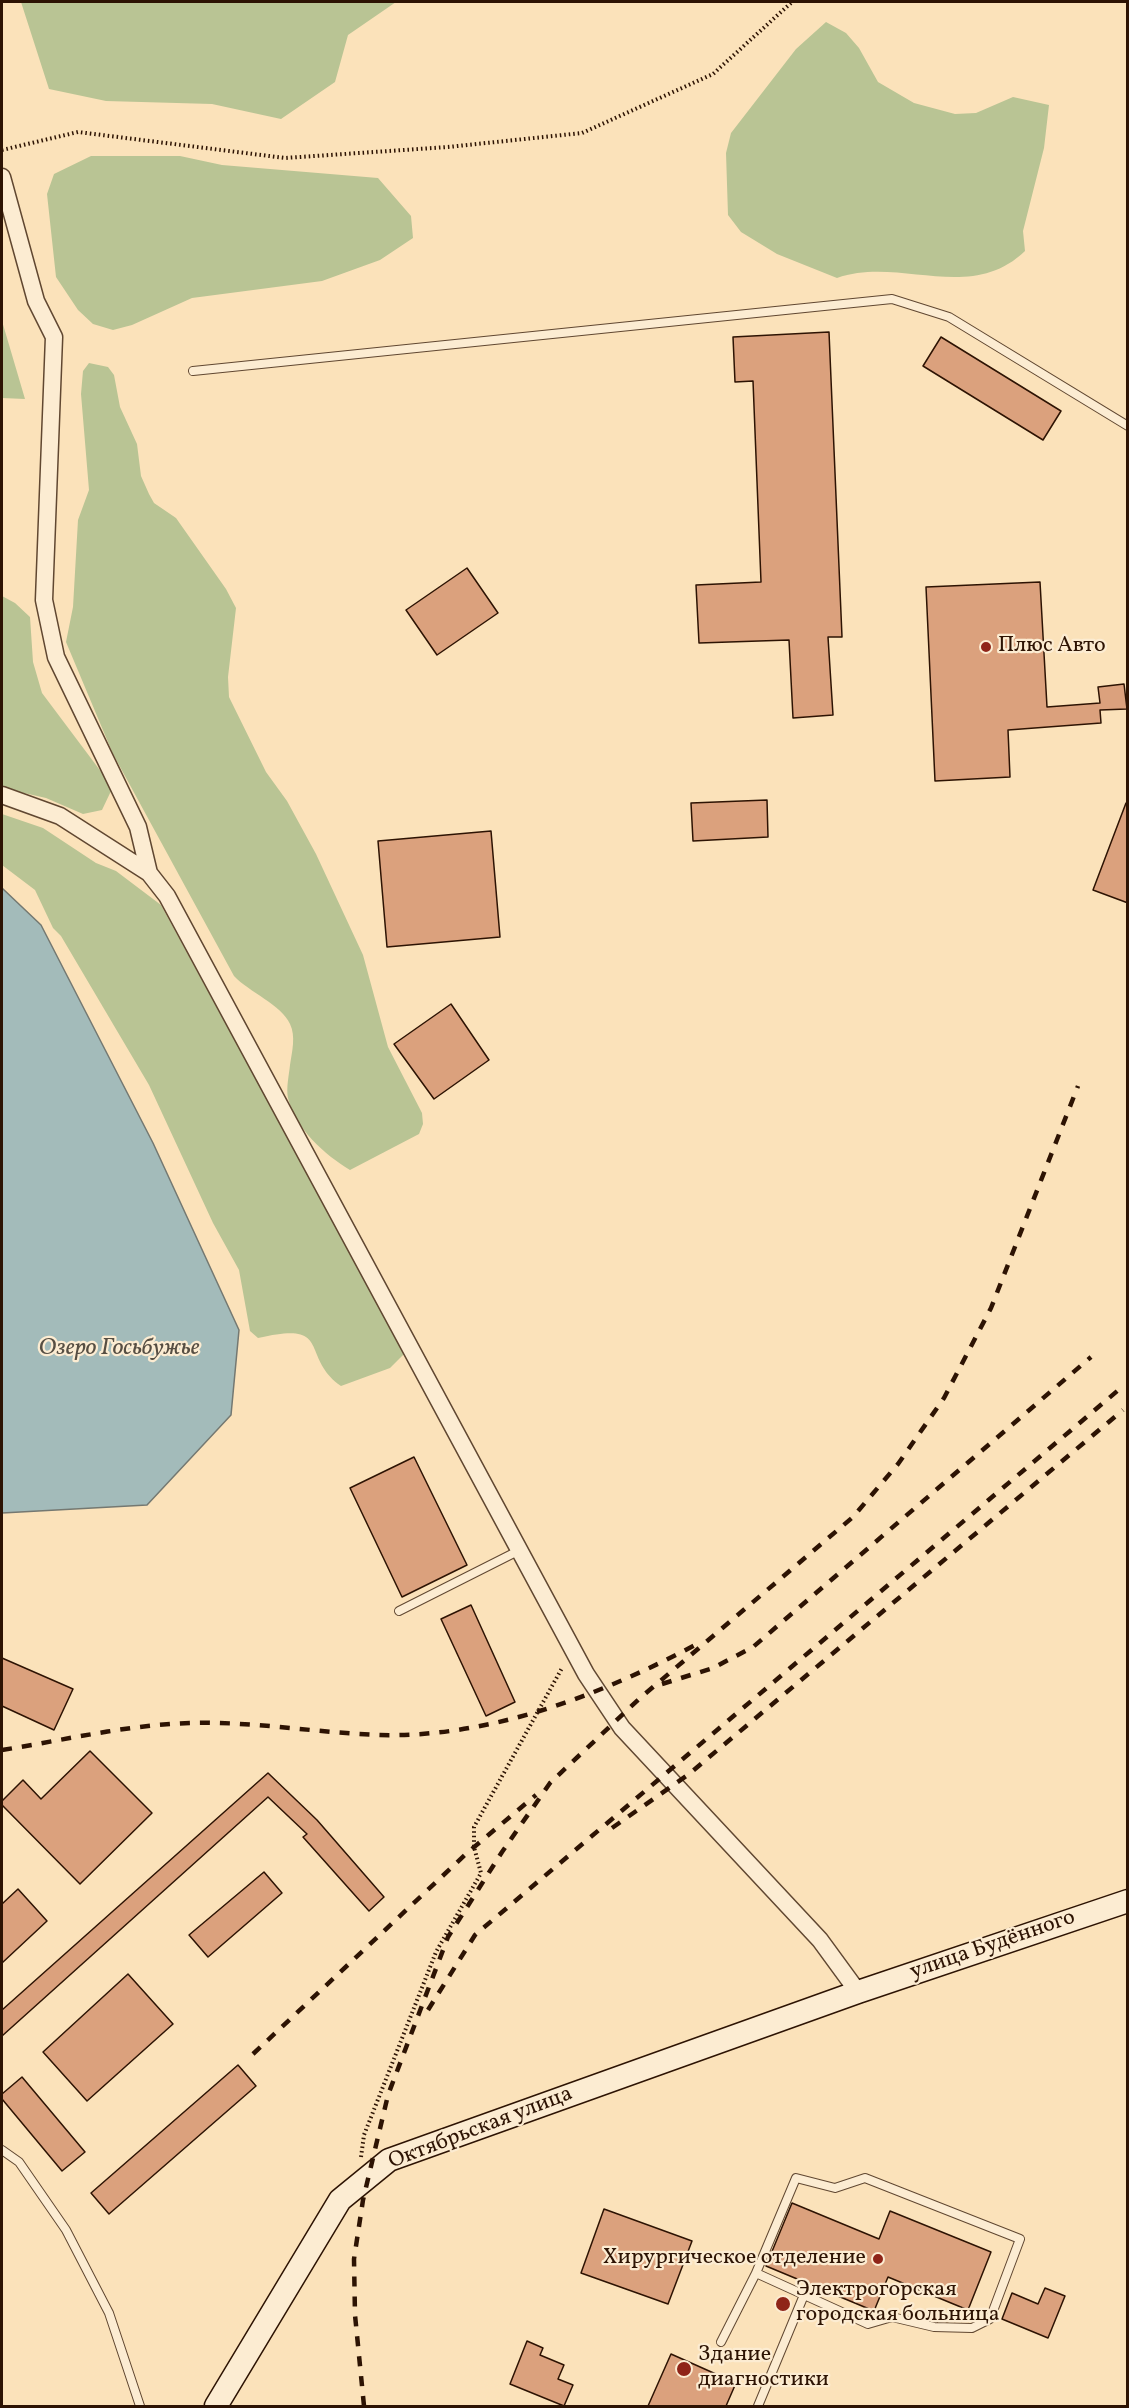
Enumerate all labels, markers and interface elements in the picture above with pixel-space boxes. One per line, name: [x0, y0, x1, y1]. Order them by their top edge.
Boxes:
place label: Плюс Авто: [998, 634, 1106, 660]
marker: Плюс Авто: [979, 640, 993, 654]
water label: Озеро Госьбужье: [39, 1336, 199, 1364]
street label: улица Будённого: [907, 1905, 1079, 1987]
street label: Октябрьская улица: [385, 2082, 577, 2176]
place label: Хирургическое отделение: [603, 2246, 866, 2272]
marker: Хирургическое отделение: [871, 2252, 885, 2266]
place label: Электрогорская городская больница: [796, 2278, 1000, 2330]
marker: Электрогорская городская больница: [774, 2295, 792, 2313]
place label: Здание диагностики: [698, 2343, 829, 2394]
marker: Здание диагностики: [675, 2360, 693, 2378]

